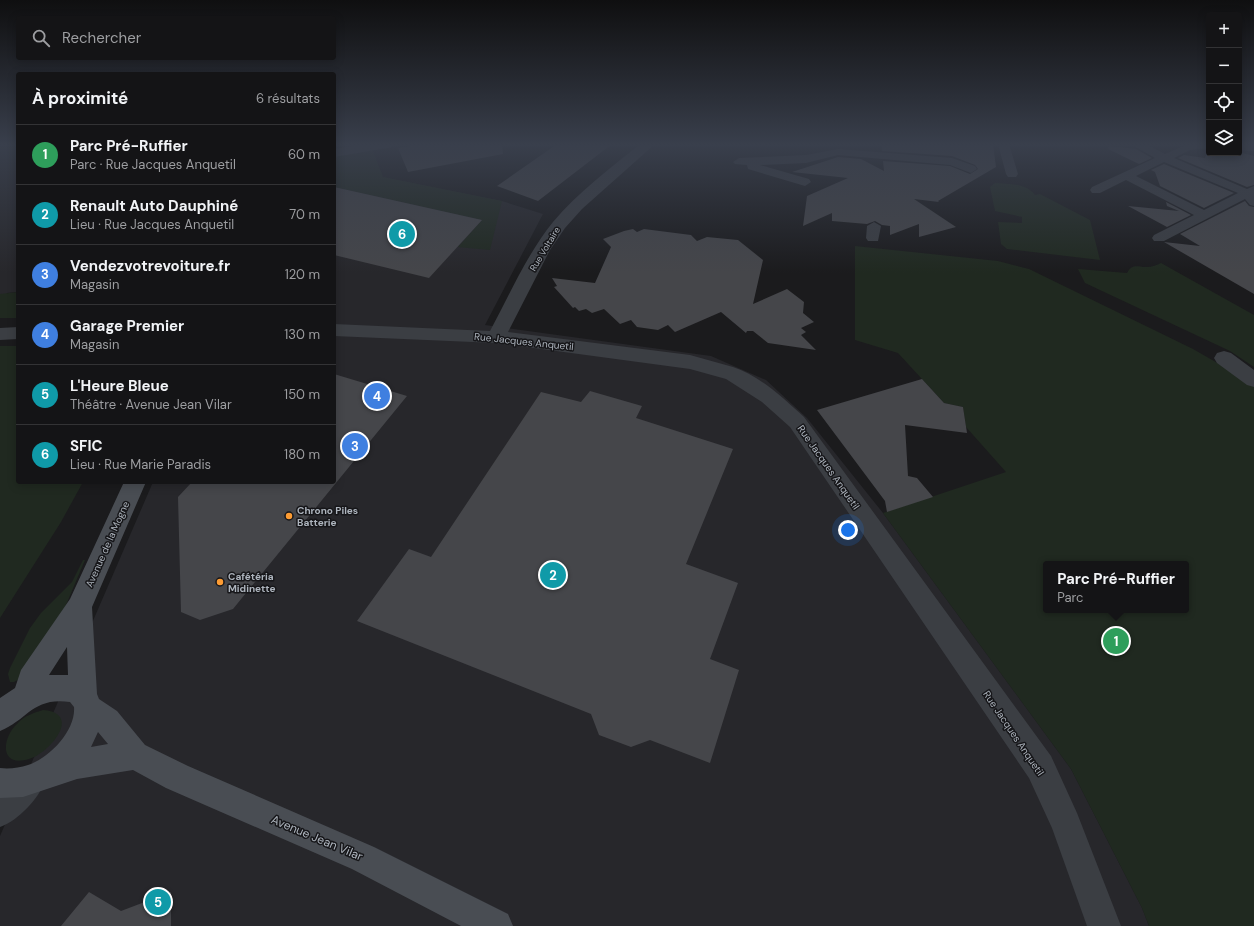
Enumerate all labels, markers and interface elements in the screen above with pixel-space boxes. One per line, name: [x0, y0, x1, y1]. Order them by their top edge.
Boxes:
map controls: [1206, 12, 1242, 156]
button: +: [1206, 12, 1242, 48]
search box: [16, 16, 336, 60]
icon: search: [30, 27, 52, 49]
text: Rechercher: [62, 28, 141, 48]
button: −: [1206, 48, 1242, 84]
button: locate: [1206, 84, 1242, 120]
text: À proximité: [32, 87, 128, 109]
text: 6 résultats: [256, 90, 320, 107]
button: layers: [1206, 120, 1242, 156]
text: Parc Pré-Ruffier: [70, 136, 188, 156]
text: 1: [43, 146, 47, 163]
text: 60 m: [288, 146, 320, 163]
text: Parc · Rue Jacques Anquetil: [70, 156, 236, 173]
text: Renault Auto Dauphiné: [70, 196, 238, 216]
text: 2: [41, 206, 49, 223]
text: 70 m: [289, 206, 320, 223]
text: Lieu · Rue Jacques Anquetil: [70, 216, 234, 233]
pin: 6: [389, 219, 415, 249]
street label: Rue Voltaire: [527, 225, 563, 273]
text: Vendezvotrevoiture.fr: [70, 256, 230, 276]
text: 3: [41, 266, 49, 283]
text: 120 m: [285, 266, 320, 283]
text: Magasin: [70, 276, 119, 293]
text: Garage Premier: [70, 316, 184, 336]
text: 4: [41, 326, 49, 343]
text: 130 m: [284, 326, 320, 343]
street label: Rue Jacques Anquetil: [474, 330, 574, 353]
text: Magasin: [70, 336, 119, 353]
text: L'Heure Bleue: [70, 376, 169, 396]
pin: 4: [364, 381, 390, 411]
text: 5: [41, 386, 49, 403]
text: 150 m: [284, 386, 320, 403]
text: Théâtre · Avenue Jean Vilar: [70, 396, 232, 413]
street label: Rue Jacques Anquetil: [795, 423, 863, 512]
pin: 3: [342, 431, 368, 461]
text: SFIC: [70, 436, 103, 456]
text: 6: [41, 446, 49, 463]
text: 180 m: [284, 446, 320, 463]
text: Lieu · Rue Marie Paradis: [70, 456, 211, 473]
street label: Avenue de la Mogne: [83, 499, 132, 589]
place label: Chrono Piles Batterie: [297, 504, 358, 529]
marker: Chrono Piles Batterie: [284, 511, 294, 521]
your location: [838, 520, 858, 540]
pin: 2: [540, 560, 566, 590]
popup: [1043, 561, 1189, 613]
text: Parc Pré-Ruffier: [1057, 569, 1175, 589]
place label: Cafétéria Midinette: [228, 570, 276, 595]
marker: Cafétéria Midinette: [215, 577, 225, 587]
text: Parc: [1057, 589, 1083, 606]
pin: 1: [1103, 626, 1129, 656]
street label: Rue Jacques Anquetil: [980, 688, 1047, 778]
street label: Avenue Jean Vilar: [269, 811, 366, 865]
pin: 5: [145, 887, 171, 917]

